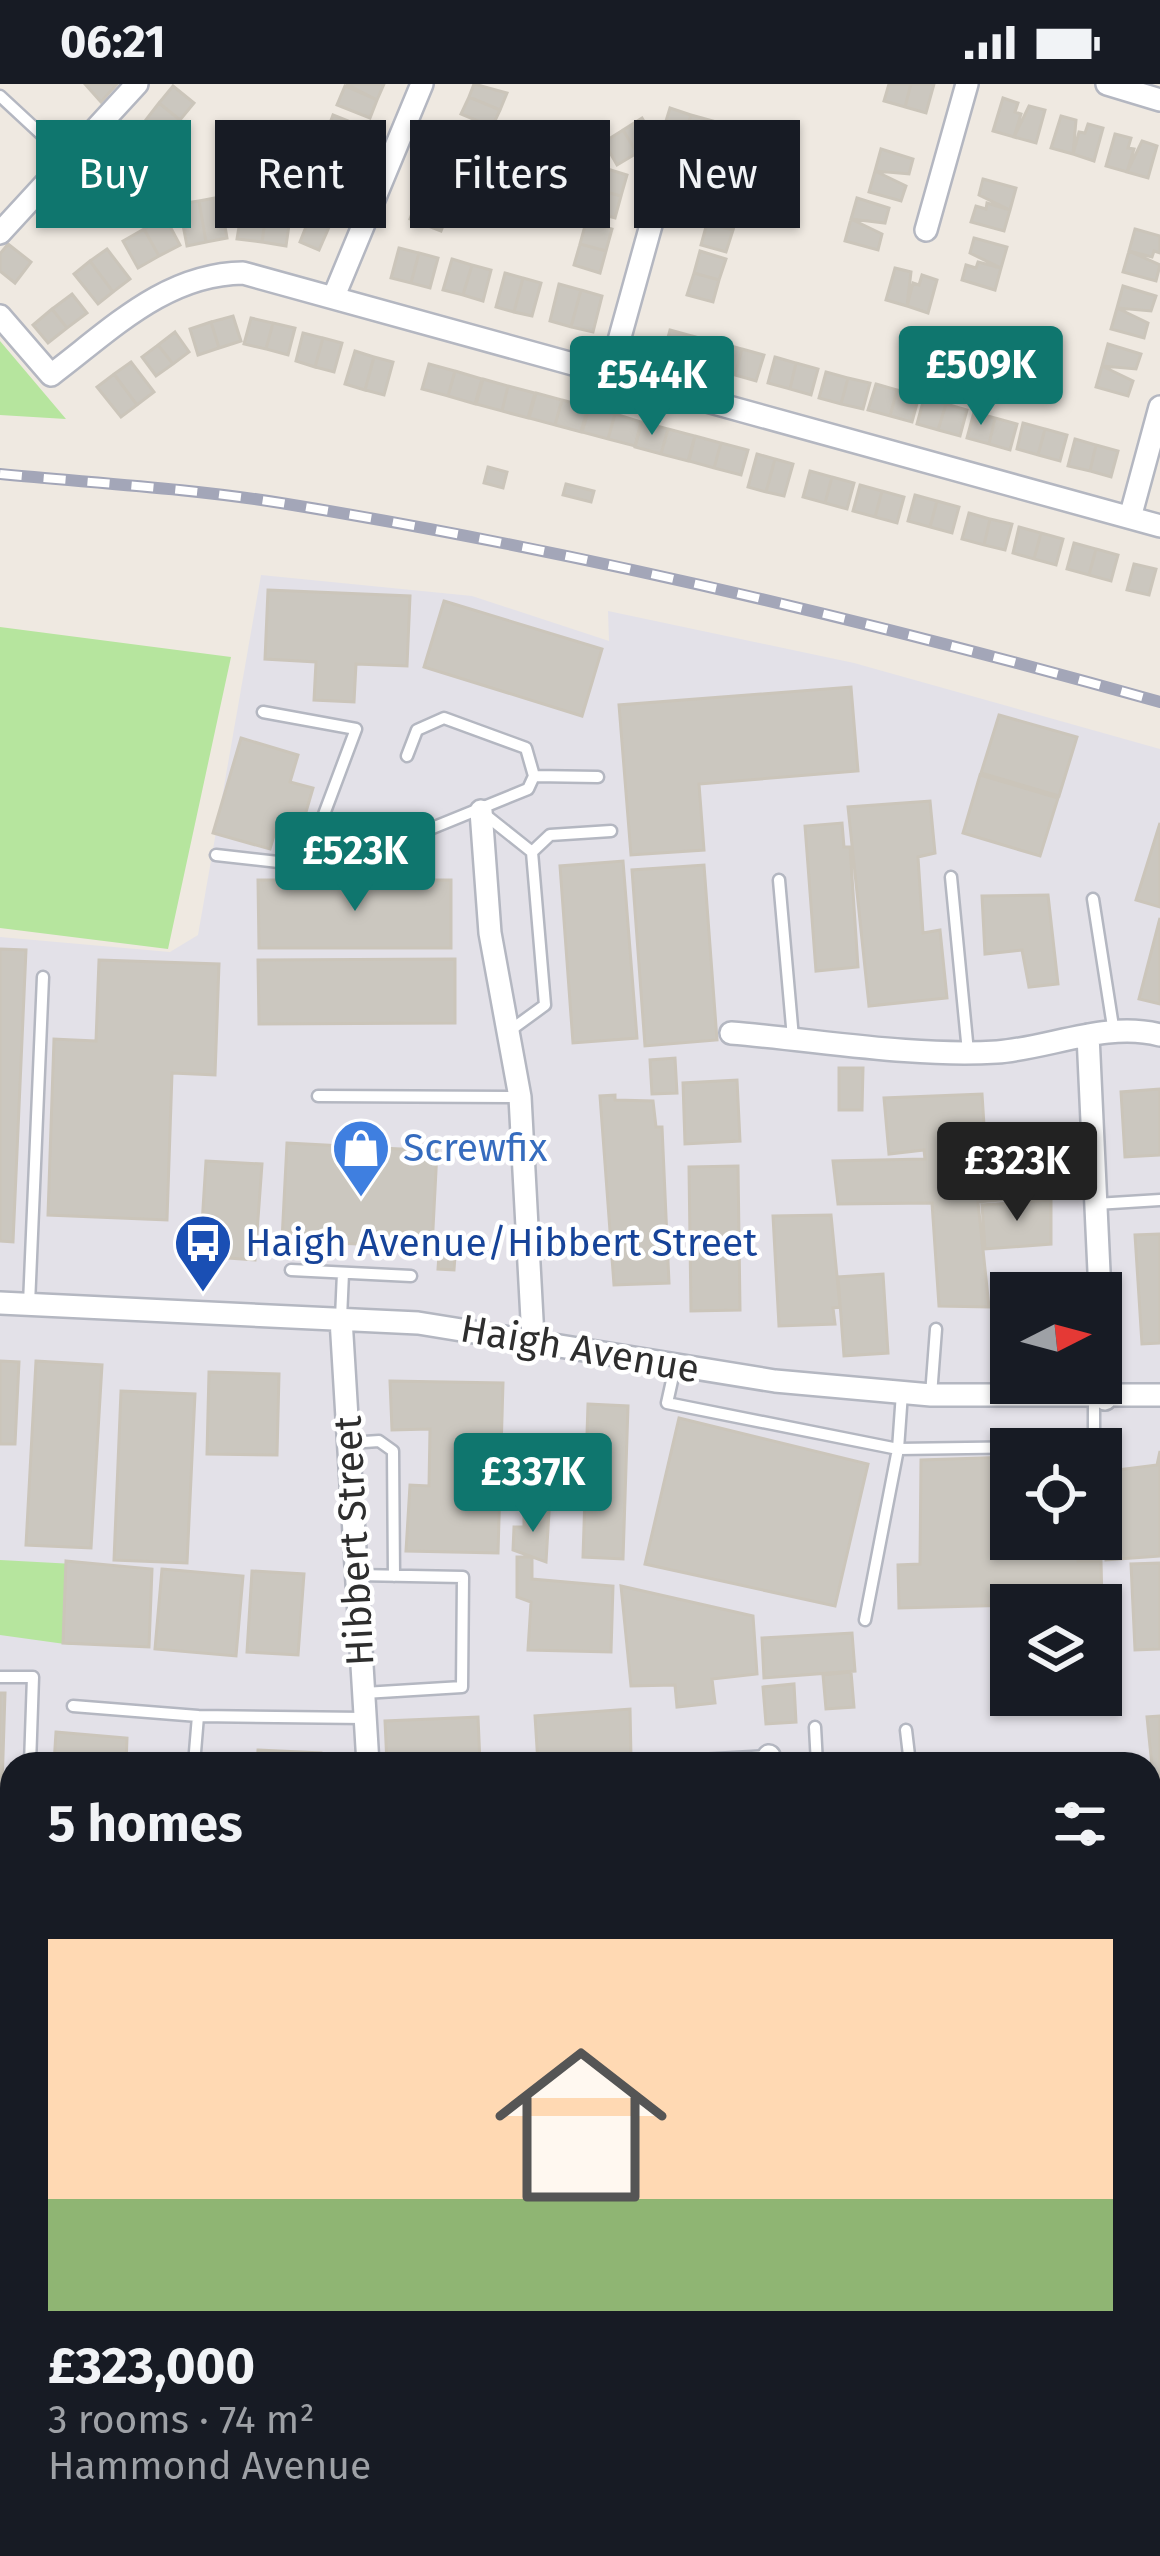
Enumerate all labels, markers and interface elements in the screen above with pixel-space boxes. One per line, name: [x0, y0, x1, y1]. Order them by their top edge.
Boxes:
text: 06:21: [60, 15, 166, 69]
chip: Buy: [36, 120, 191, 228]
chip: Rent: [215, 120, 386, 228]
chip: Filters: [410, 120, 610, 228]
chip: New: [634, 120, 800, 228]
pin: £509K: [897, 326, 1065, 428]
pin: £544K: [568, 336, 736, 438]
text: £509K: [926, 342, 1036, 388]
text: £544K: [597, 352, 707, 398]
pin: £523K: [271, 812, 439, 914]
text: £523K: [302, 828, 408, 874]
shop icon: Screwfix: [330, 1117, 392, 1199]
pin: £323K: [933, 1122, 1101, 1224]
place label: Screwfix: [403, 1125, 547, 1171]
text: £323K: [964, 1138, 1070, 1184]
bus stop icon: Haigh Avenue/Hibbert Street: [172, 1212, 234, 1294]
place label: Haigh Avenue/Hibbert Street: [245, 1220, 758, 1266]
north arrow: [990, 1272, 1122, 1404]
map controls: [990, 1272, 1122, 1716]
street label: Haigh Avenue: [457, 1305, 703, 1393]
street label: Hibbert Street: [324, 1414, 384, 1667]
button: locate: [990, 1428, 1122, 1560]
pin: £337K: [449, 1433, 617, 1535]
text: £337K: [481, 1449, 585, 1495]
button: layers: [990, 1584, 1122, 1716]
icon: filters: [1047, 1791, 1113, 1857]
text: 5 homes: [48, 1793, 243, 1855]
icon: home: [473, 2017, 689, 2233]
text: £323,000: [48, 2335, 255, 2397]
text: 3 rooms · 74 m²: [48, 2397, 315, 2443]
text: Hammond Avenue: [48, 2443, 371, 2489]

